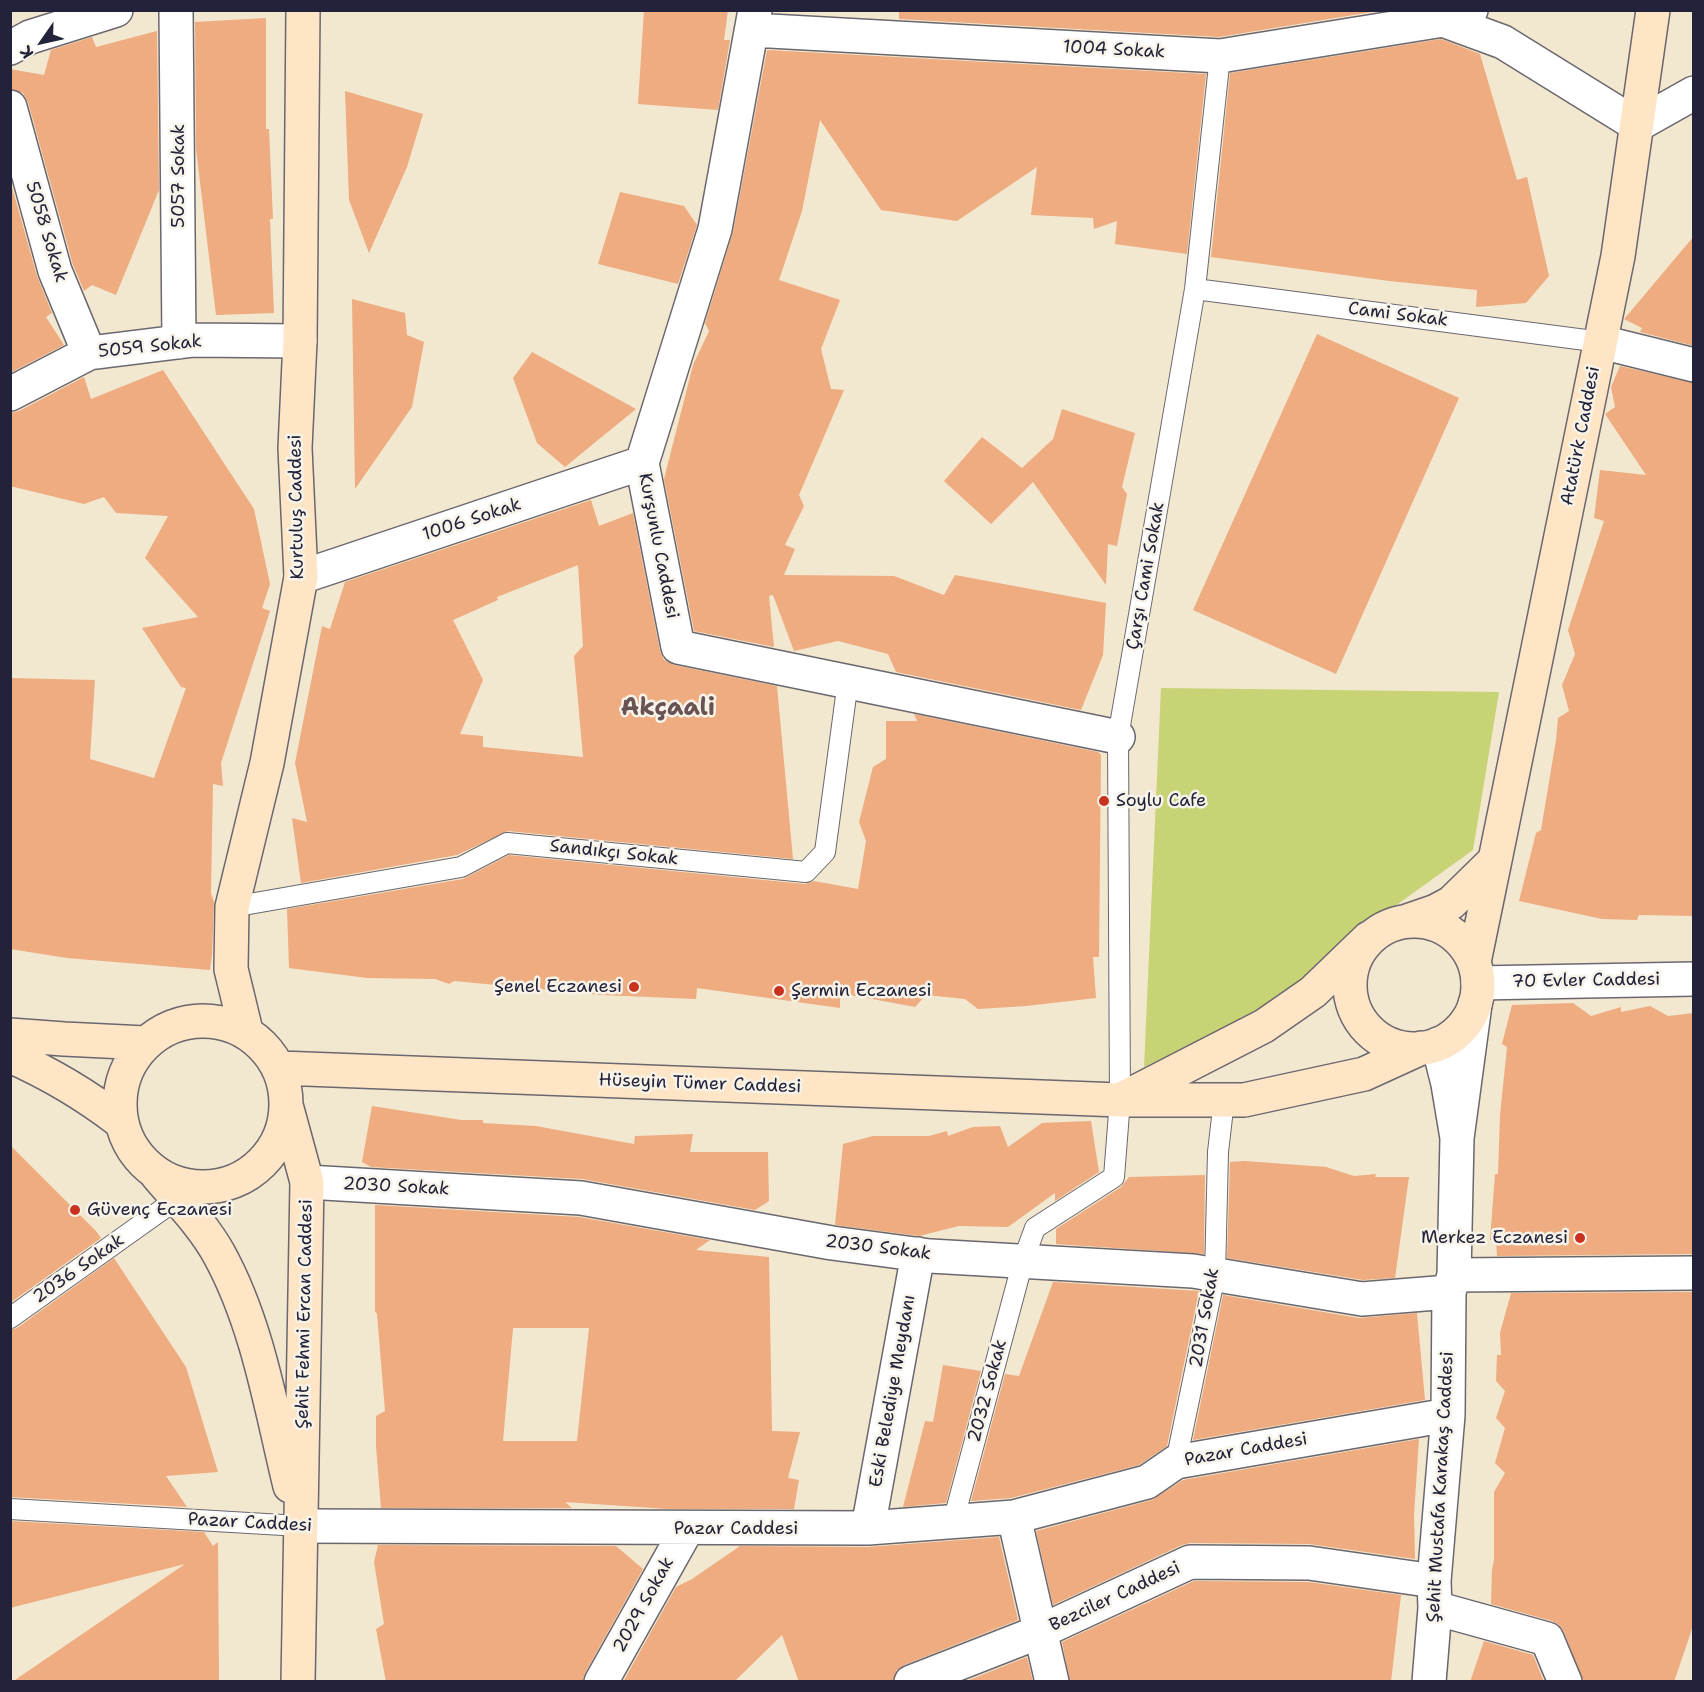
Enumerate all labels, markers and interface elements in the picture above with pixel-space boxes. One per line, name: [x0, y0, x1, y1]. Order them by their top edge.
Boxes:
north arrow: [12, 12, 72, 72]
street label: 1004 Sokak: [1062, 37, 1166, 63]
text: K: [15, 42, 38, 63]
street label: 5057 Sokak: [168, 124, 190, 228]
street label: 5058 Sokak: [20, 179, 72, 285]
street label: Cami Sokak: [1347, 298, 1449, 332]
street label: 5059 Sokak: [97, 331, 203, 363]
street label: Atatürk Caddesi: [1557, 365, 1605, 507]
street label: Kurtuluş Caddesi: [285, 434, 309, 580]
street label: Kurşunlu Caddesi: [633, 471, 683, 621]
street label: 1006 Sokak: [420, 494, 524, 546]
street label: Çarşı Cami Sokak: [1122, 500, 1170, 652]
district label: Akçaali: [621, 695, 715, 723]
place label: Soylu Cafe: [1116, 790, 1206, 812]
marker: Soylu Cafe: [1097, 794, 1111, 808]
street label: Sandıkçı Sokak: [549, 835, 679, 871]
street label: 70 Evler Caddesi: [1511, 969, 1661, 993]
place label: Şenel Eczanesi: [494, 976, 622, 998]
marker: Şenel Eczanesi: [627, 980, 641, 994]
place label: Şermin Eczanesi: [791, 980, 932, 1002]
marker: Şermin Eczanesi: [772, 984, 786, 998]
street label: Hüseyin Tümer Caddesi: [598, 1070, 802, 1098]
street label: 2030 Sokak: [342, 1173, 450, 1201]
place label: Güvenç Eczanesi: [87, 1199, 232, 1221]
street label: Şehit Fehmi Ercan Caddesi: [292, 1199, 318, 1429]
marker: Güvenç Eczanesi: [68, 1203, 82, 1217]
place label: Merkez Eczanesi: [1421, 1227, 1568, 1249]
street label: 2036 Sokak: [29, 1230, 129, 1308]
street label: 2030 Sokak: [824, 1231, 932, 1265]
marker: Merkez Eczanesi: [1573, 1231, 1587, 1245]
street label: 2031 Sokak: [1186, 1266, 1224, 1370]
street label: Eski Belediye Meydanı: [865, 1293, 921, 1489]
street label: 2032 Sokak: [964, 1337, 1012, 1445]
street label: Şehit Mustafa Karakaş Caddesi: [1423, 1351, 1459, 1623]
street label: Pazar Caddesi: [1183, 1429, 1309, 1471]
street label: Pazar Caddesi: [187, 1509, 313, 1537]
street label: Pazar Caddesi: [674, 1518, 798, 1540]
street label: 2029 Sokak: [609, 1554, 679, 1656]
street label: Bezciler Caddesi: [1046, 1557, 1184, 1637]

